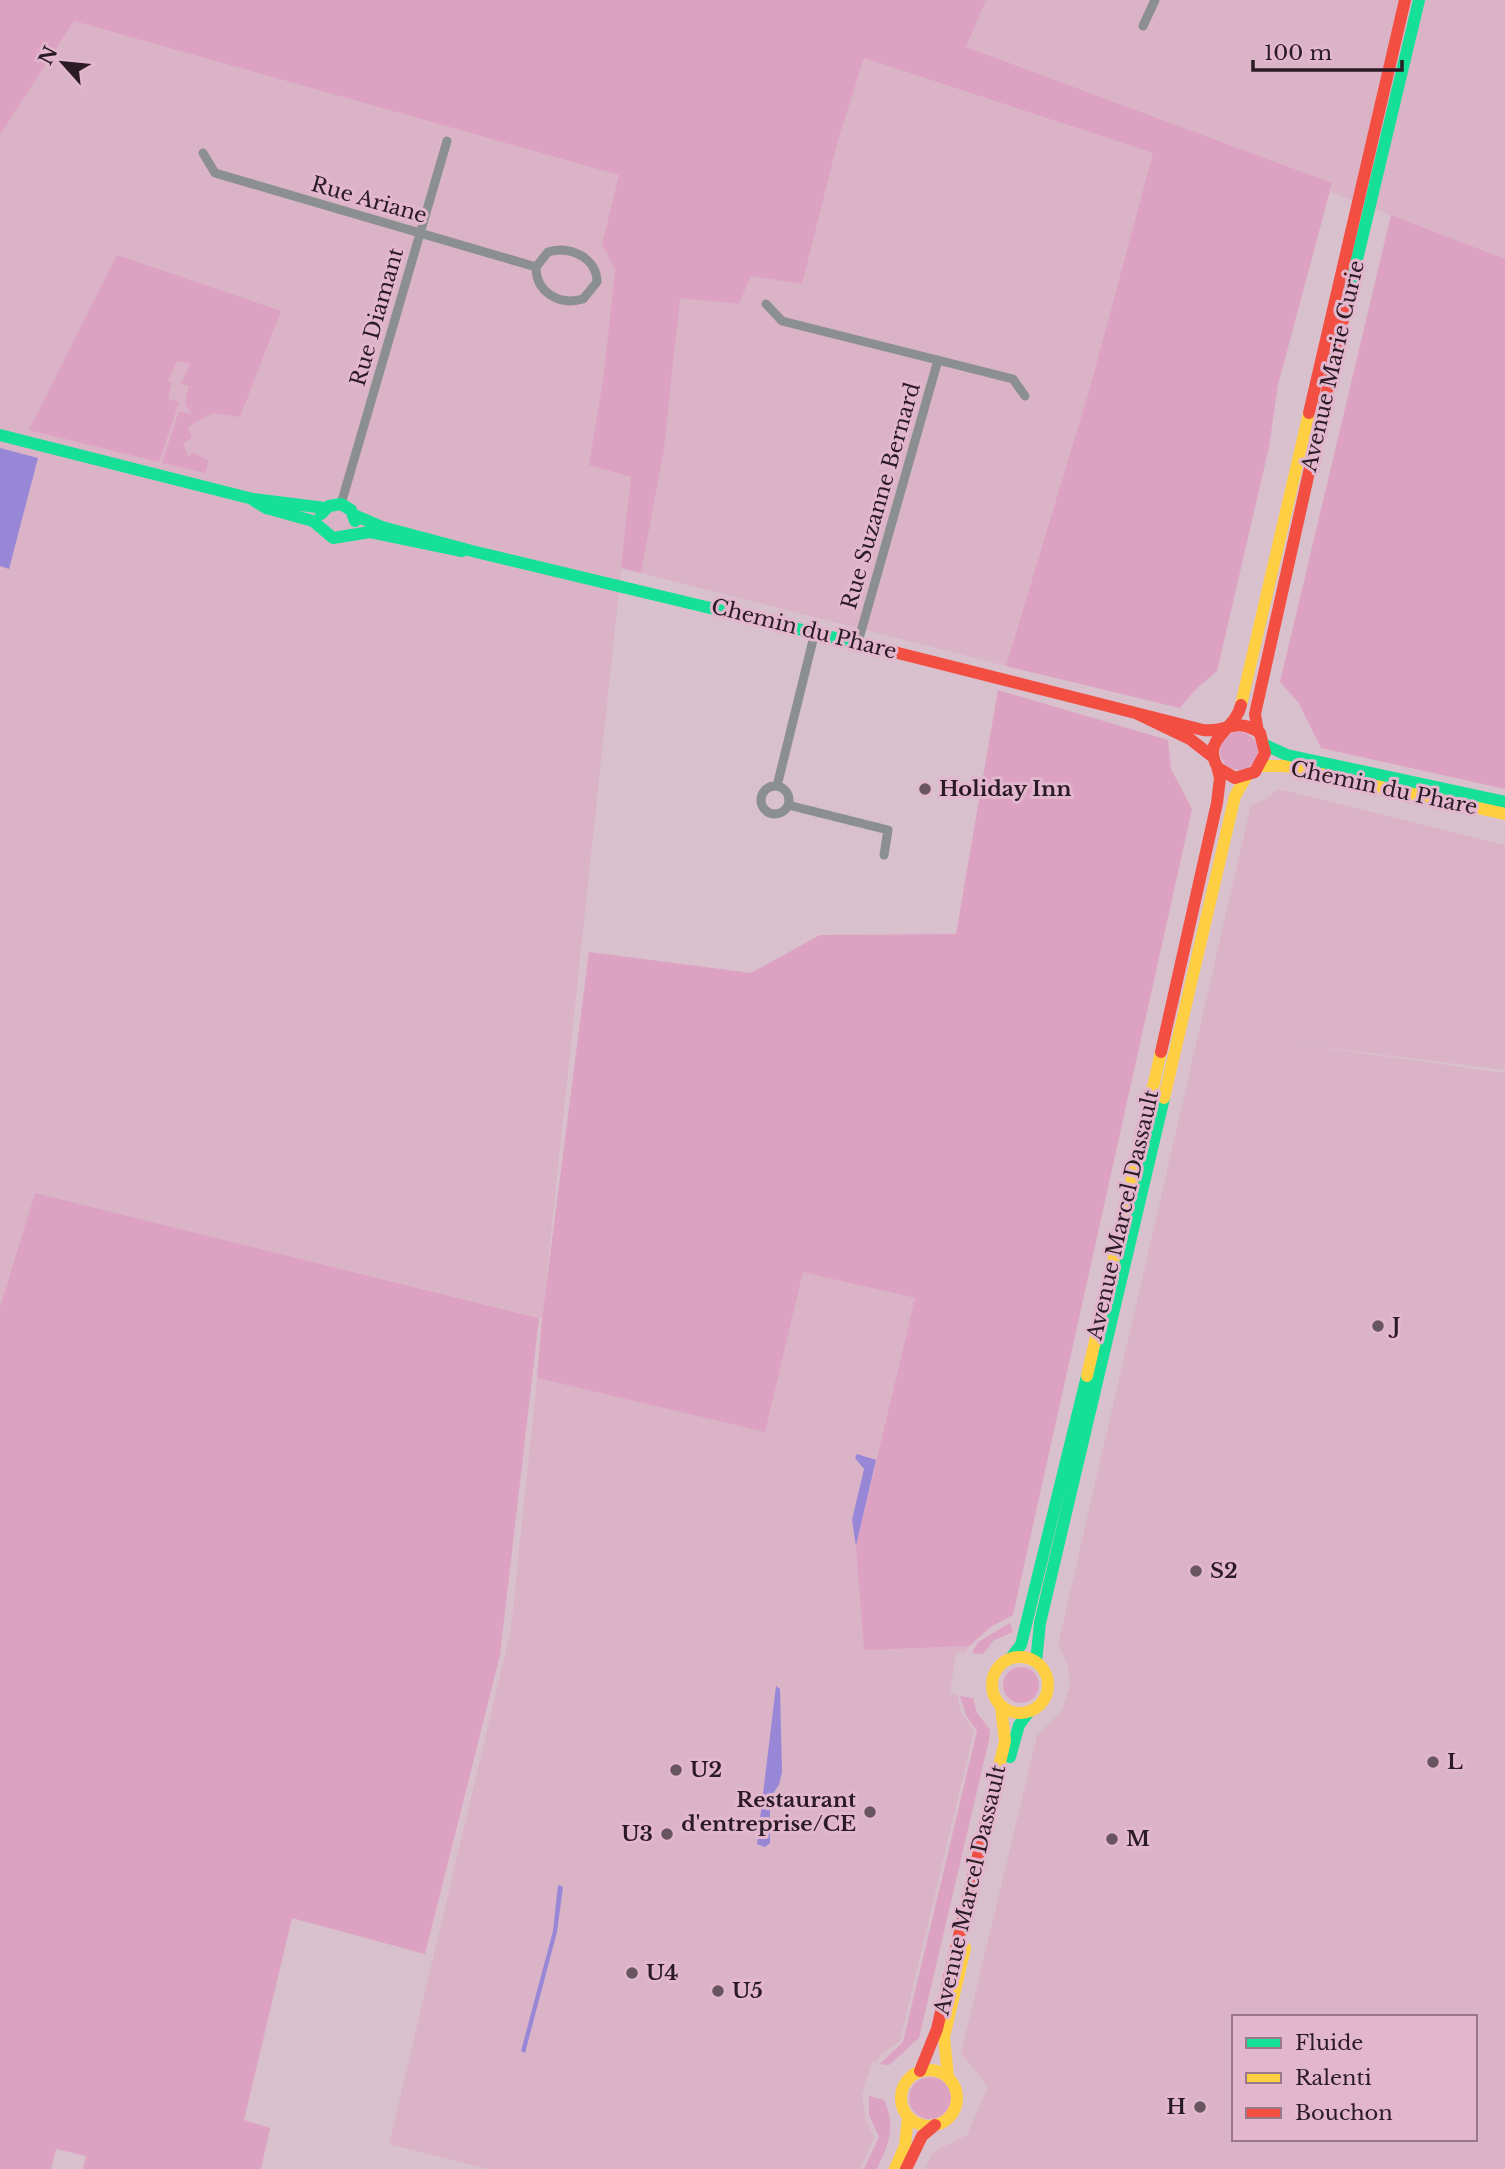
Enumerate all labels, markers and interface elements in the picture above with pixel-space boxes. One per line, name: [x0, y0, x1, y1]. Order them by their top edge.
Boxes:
north arrow: [28, 28, 98, 98]
scale bar: [1253, 28, 1402, 72]
text: 100 m: [1264, 40, 1332, 66]
text: N: [34, 42, 63, 69]
street label: Rue Ariane: [308, 171, 430, 229]
street label: Rue Diamant: [345, 245, 409, 389]
street label: Avenue Marie Curie: [1296, 258, 1370, 475]
street label: Rue Suzanne Bernard: [836, 380, 926, 612]
street label: Chemin du Phare: [709, 593, 899, 665]
street label: Chemin du Phare: [1288, 756, 1480, 820]
place label: Holiday Inn: [939, 776, 1071, 802]
marker: Holiday Inn: [917, 781, 933, 797]
street label: Avenue Marcel Dassault: [1081, 1087, 1164, 1344]
place label: J: [1388, 1313, 1401, 1339]
marker: J: [1370, 1318, 1386, 1334]
place label: S2: [1210, 1558, 1238, 1584]
marker: S2: [1188, 1563, 1204, 1579]
place label: L: [1447, 1749, 1463, 1775]
marker: L: [1425, 1754, 1441, 1770]
place label: U2: [690, 1757, 722, 1783]
marker: U2: [668, 1762, 684, 1778]
street label: Avenue Marcel Dassault: [928, 1762, 1011, 2019]
place label: Restaurant d'entreprise/CE: [681, 1787, 856, 1837]
marker: Restaurant d'entreprise/CE: [862, 1804, 878, 1820]
place label: U3: [621, 1821, 653, 1847]
marker: U3: [659, 1826, 675, 1842]
place label: M: [1126, 1826, 1150, 1852]
marker: M: [1104, 1831, 1120, 1847]
place label: U4: [646, 1960, 678, 1986]
marker: U4: [624, 1965, 640, 1981]
place label: U5: [732, 1978, 763, 2004]
marker: U5: [710, 1983, 726, 1999]
legend: [1232, 2015, 1477, 2141]
text: Fluide: [1295, 2030, 1363, 2056]
text: Ralenti: [1295, 2065, 1372, 2091]
place label: H: [1166, 2094, 1186, 2120]
marker: H: [1192, 2099, 1208, 2115]
text: Bouchon: [1295, 2100, 1393, 2126]

